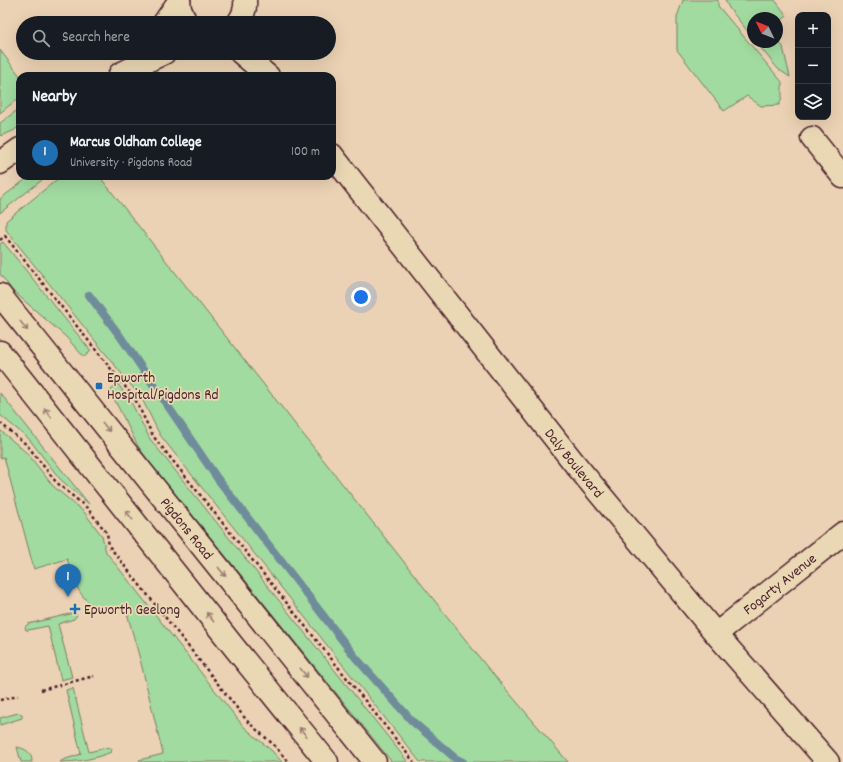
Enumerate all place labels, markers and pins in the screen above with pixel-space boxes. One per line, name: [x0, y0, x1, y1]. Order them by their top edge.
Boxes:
place label: Epworth Hospital/Pigdons Rd: [107, 368, 219, 407]
marker: Epworth Hospital/Pigdons Rd: [94, 381, 104, 391]
pin: 1: [55, 564, 81, 597]
place label: Epworth Geelong: [84, 600, 180, 622]
marker: Epworth Geelong: [69, 603, 81, 615]

